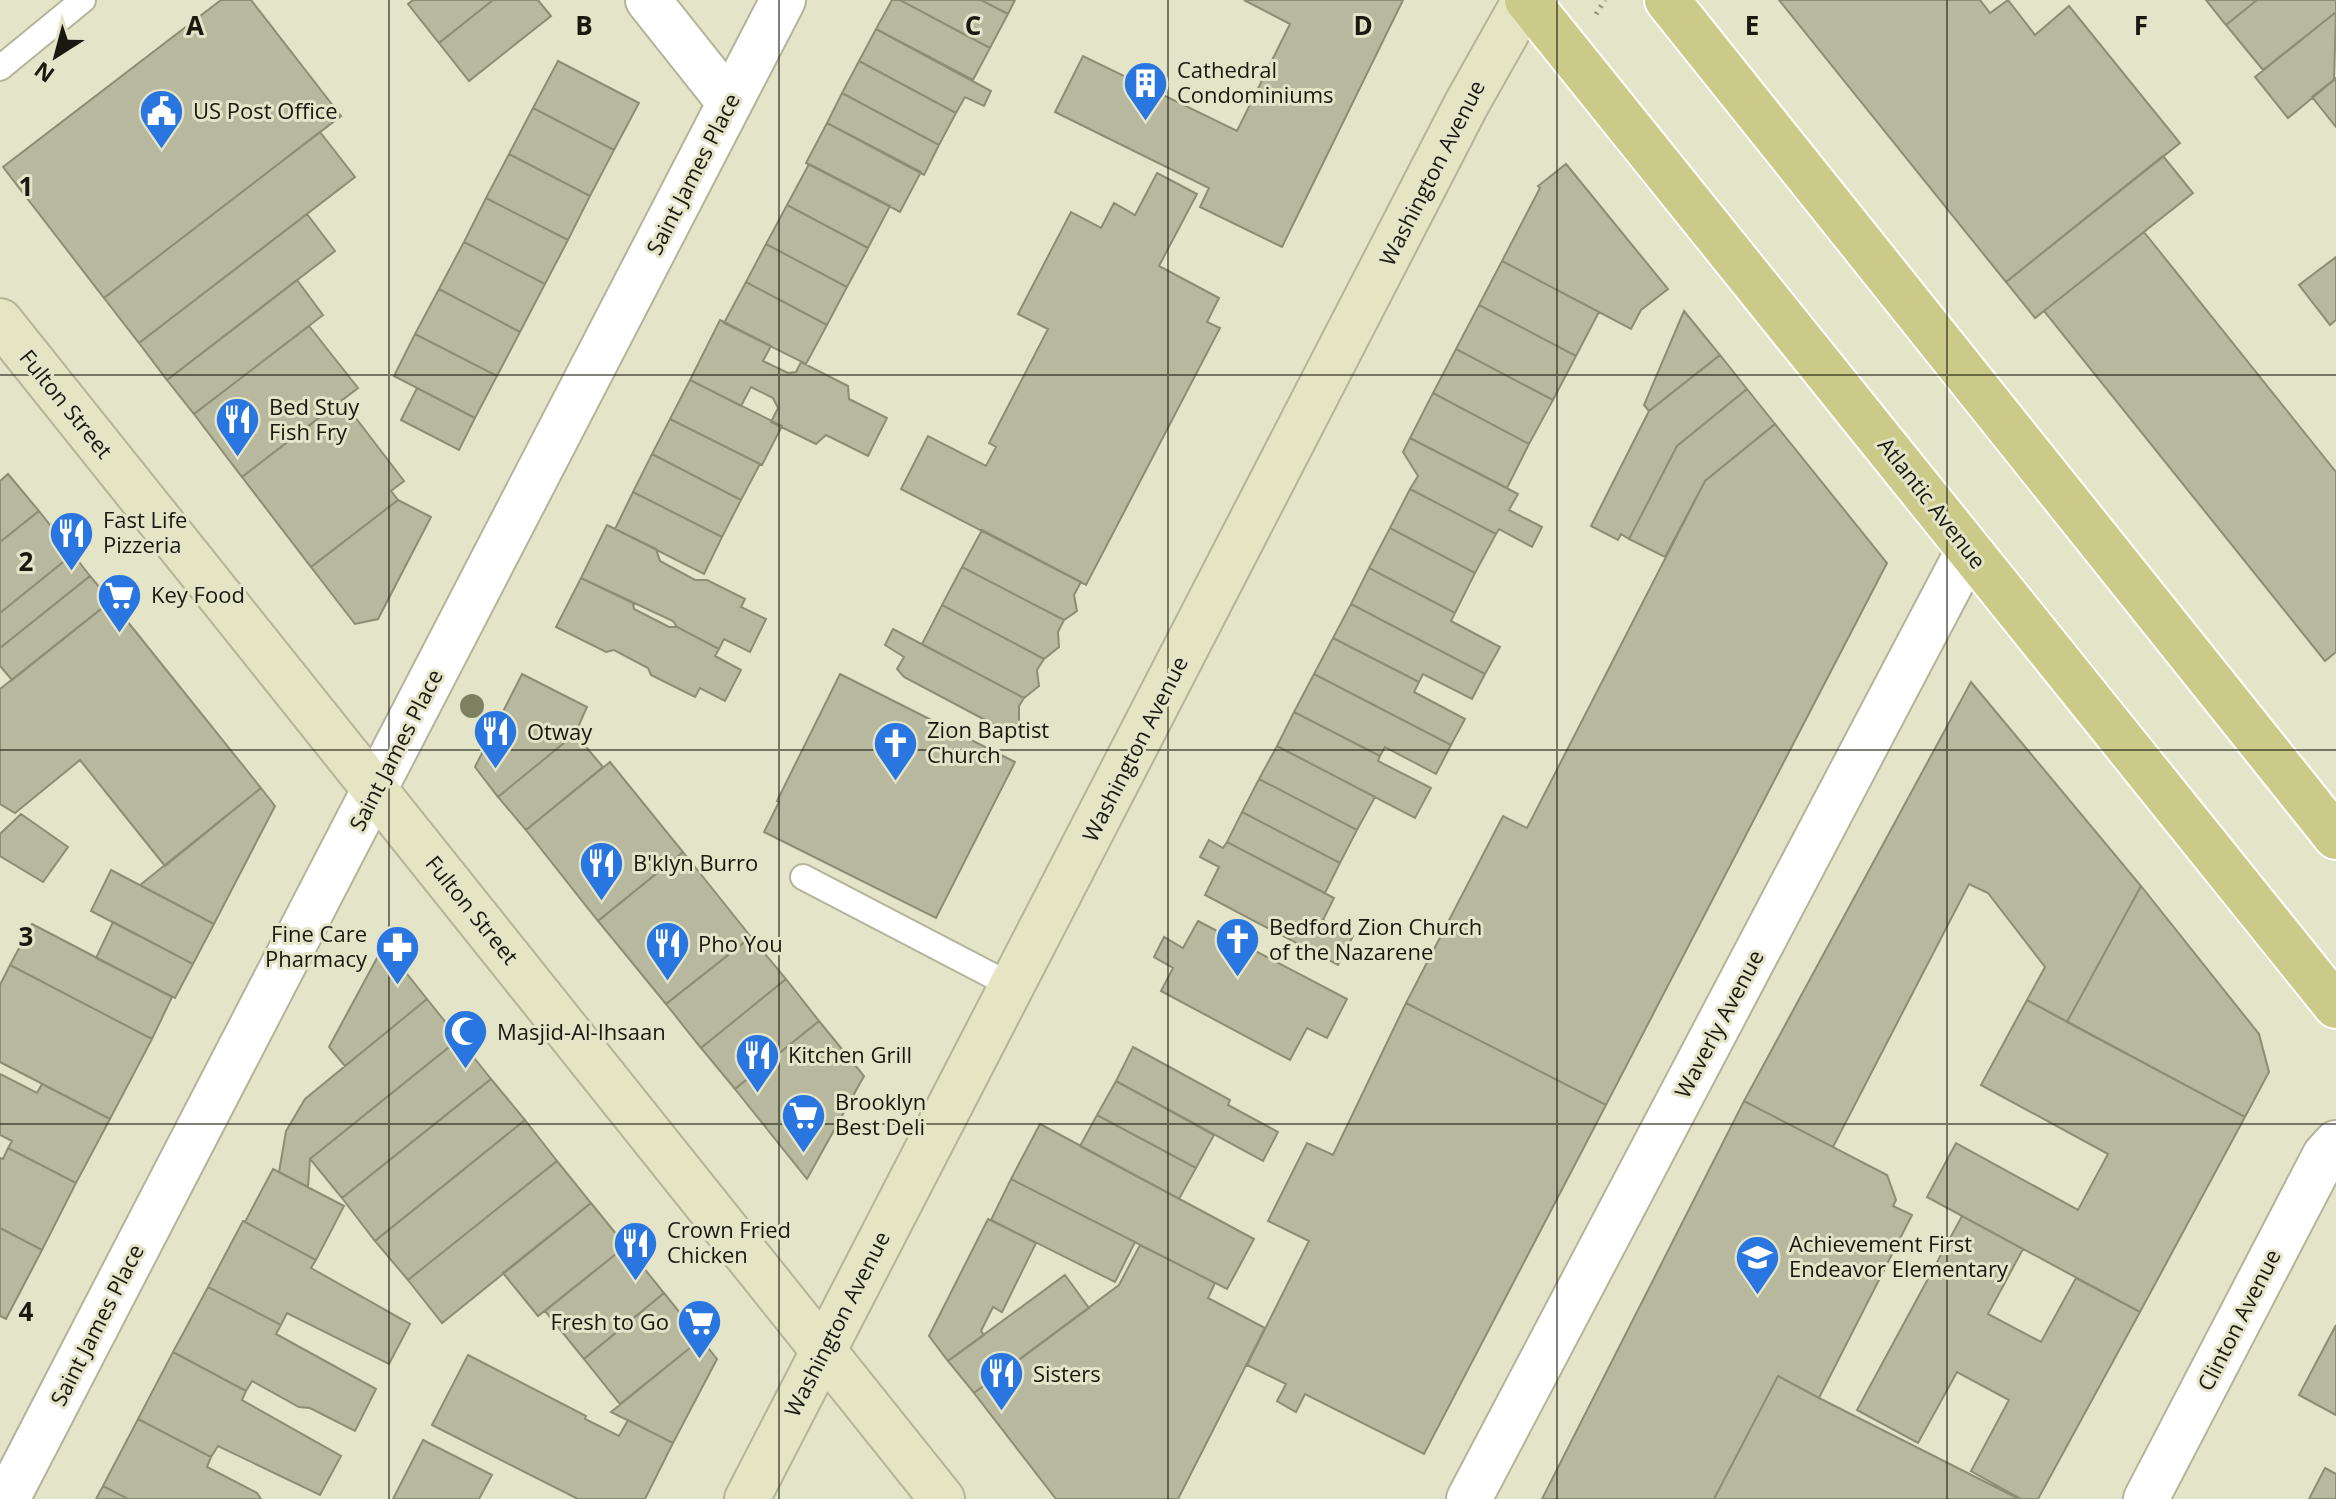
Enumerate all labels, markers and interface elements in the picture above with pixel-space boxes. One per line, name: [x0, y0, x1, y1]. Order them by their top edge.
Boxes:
text: A: [186, 7, 204, 43]
text: B: [575, 7, 593, 43]
text: C: [965, 7, 981, 43]
text: D: [1353, 7, 1373, 43]
text: E: [1745, 7, 1759, 43]
text: F: [2134, 7, 2148, 43]
north arrow: [16, 16, 96, 96]
place label: Cathedral Condominiums: [1177, 54, 1334, 109]
text: N: [28, 56, 60, 90]
building icon: Cathedral Condominiums: [1122, 59, 1170, 122]
street label: Washington Avenue: [1371, 75, 1491, 270]
public building icon: US Post Office: [138, 87, 186, 150]
street label: Saint James Place: [638, 87, 746, 260]
place label: US Post Office: [193, 95, 338, 125]
text: 1: [19, 168, 33, 204]
street label: Fulton Street: [14, 343, 120, 464]
place label: Bed Stuy Fish Fry: [269, 391, 360, 446]
restaurant icon: Bed Stuy Fish Fry: [214, 396, 262, 459]
street label: Atlantic Avenue: [1872, 430, 1994, 574]
place label: Fast Life Pizzeria: [103, 504, 187, 559]
restaurant icon: Fast Life Pizzeria: [48, 509, 96, 572]
text: 2: [19, 543, 34, 579]
supermarket icon: Key Food: [96, 571, 144, 634]
place label: Key Food: [151, 579, 245, 609]
street label: Washington Avenue: [1074, 651, 1194, 846]
street label: Saint James Place: [341, 663, 449, 836]
restaurant icon: Otway: [472, 708, 520, 771]
place label: Zion Baptist Church: [927, 714, 1049, 769]
place label: Otway: [527, 716, 593, 746]
church icon: Zion Baptist Church: [872, 719, 920, 782]
restaurant icon: B'klyn Burro: [578, 839, 626, 902]
place label: B'klyn Burro: [633, 847, 758, 877]
street label: Fulton Street: [420, 849, 526, 970]
place label: Bedford Zion Church of the Nazarene: [1269, 911, 1482, 966]
church icon: Bedford Zion Church of the Nazarene: [1214, 916, 1262, 979]
text: 3: [19, 918, 33, 954]
place label: Fine Care Pharmacy: [265, 918, 368, 973]
restaurant icon: Pho You: [643, 920, 691, 983]
pharmacy icon: Fine Care Pharmacy: [374, 923, 422, 986]
place label: Pho You: [698, 928, 783, 958]
street label: Waverly Avenue: [1666, 944, 1770, 1103]
mosque icon: Masjid-Al-Ihsaan: [442, 1008, 490, 1071]
place label: Masjid-Al-Ihsaan: [497, 1016, 666, 1046]
restaurant icon: Kitchen Grill: [733, 1031, 781, 1094]
place label: Kitchen Grill: [788, 1039, 912, 1069]
place label: Brooklyn Best Deli: [835, 1086, 926, 1141]
supermarket icon: Brooklyn Best Deli: [780, 1091, 828, 1154]
place label: Crown Fried Chicken: [667, 1214, 791, 1269]
restaurant icon: Crown Fried Chicken: [612, 1219, 660, 1282]
street label: Washington Avenue: [776, 1226, 896, 1421]
place label: Achievement First Endeavor Elementary: [1789, 1228, 2009, 1283]
school or university icon: Achievement First Endeavor Elementary: [1734, 1233, 1782, 1296]
street label: Saint James Place: [42, 1238, 150, 1411]
street label: Clinton Avenue: [2189, 1244, 2287, 1396]
text: 4: [19, 1293, 34, 1329]
supermarket icon: Fresh to Go: [676, 1298, 724, 1361]
place label: Fresh to Go: [551, 1306, 669, 1336]
restaurant icon: Sisters: [978, 1350, 1026, 1413]
place label: Sisters: [1033, 1358, 1101, 1388]

